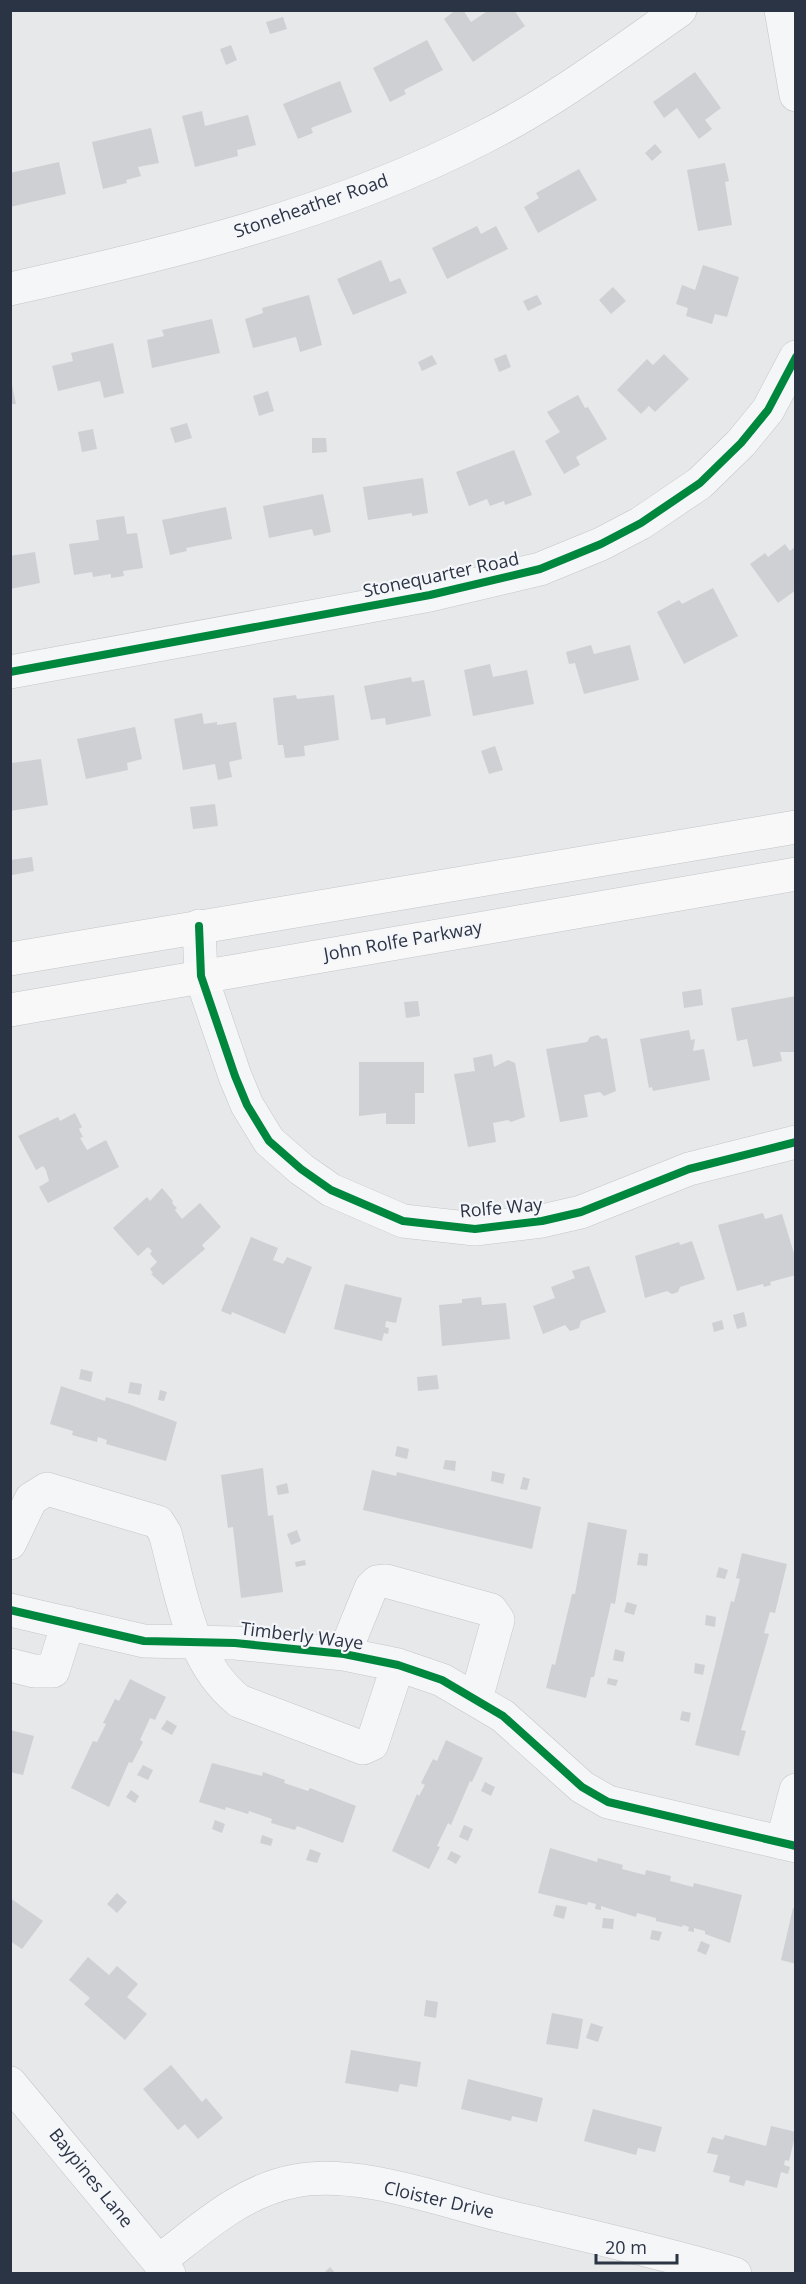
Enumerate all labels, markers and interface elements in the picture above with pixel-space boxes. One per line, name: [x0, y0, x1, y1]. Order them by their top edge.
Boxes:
street label: Stoneheather Road: [230, 167, 391, 243]
street label: Stonequarter Road: [360, 546, 521, 602]
street label: John Rolfe Parkway: [320, 914, 485, 966]
street label: Rolfe Way: [459, 1191, 544, 1223]
street label: Timberly Waye: [239, 1616, 365, 1654]
street label: Baypines Lane: [44, 2123, 139, 2232]
street label: Cloister Drive: [382, 2175, 497, 2223]
scale bar: [596, 2227, 677, 2265]
text: 20 m: [605, 2235, 647, 2259]

